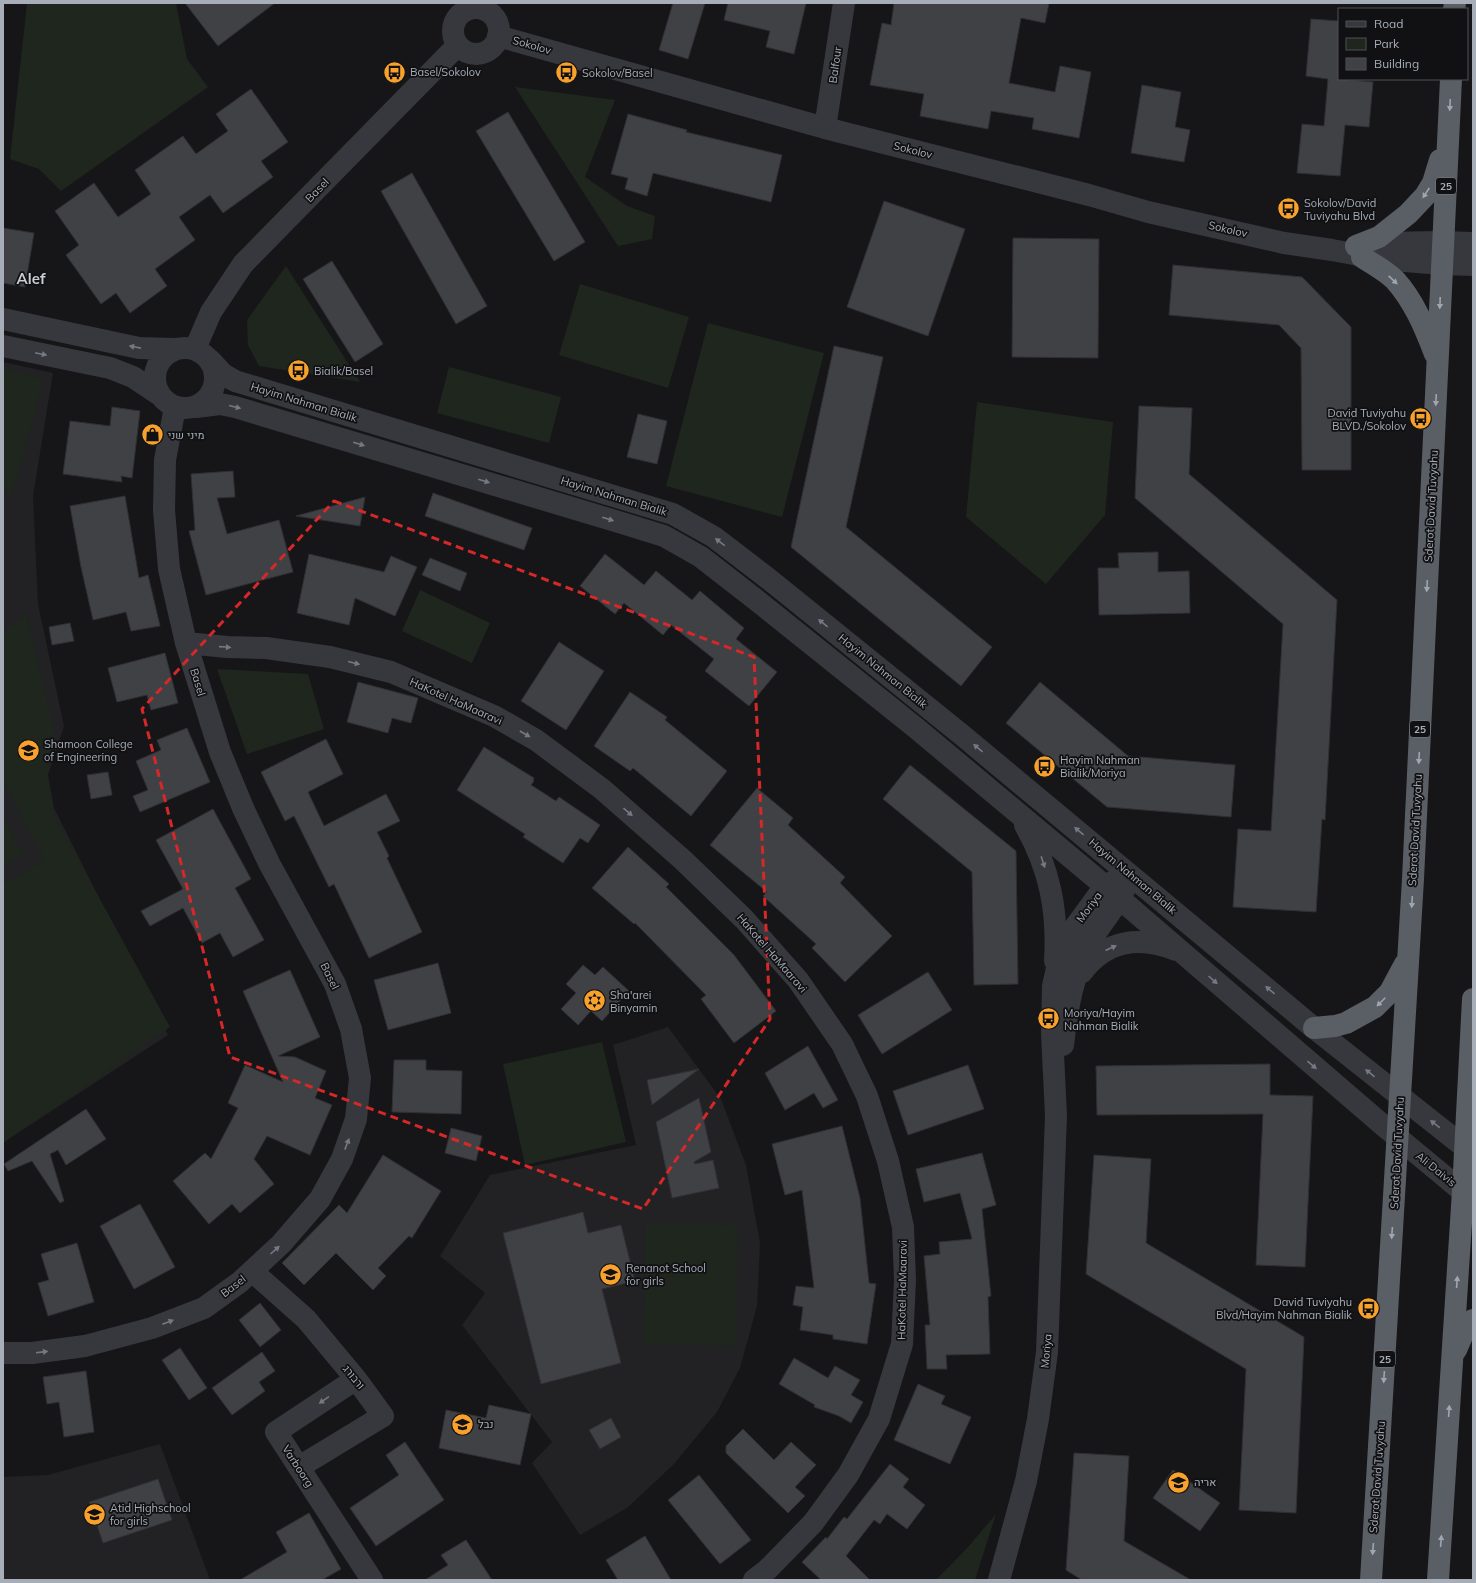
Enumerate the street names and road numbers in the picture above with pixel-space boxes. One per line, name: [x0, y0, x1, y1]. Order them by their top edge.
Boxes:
street label: Sokolov: [511, 33, 553, 57]
street label: Balfour: [826, 46, 844, 84]
street label: Sokolov: [892, 138, 934, 162]
street label: Basel: [302, 175, 332, 205]
road number: 25: [1436, 178, 1456, 194]
street label: Sokolov: [1207, 218, 1249, 240]
street label: Hayim Nahman Bialik: [249, 379, 359, 425]
street label: Sderot David Tuvyahu: [1421, 450, 1441, 562]
street label: Hayim Nahman Bialik: [559, 473, 669, 519]
street label: Hayim Nahman Bialik: [836, 631, 931, 711]
street label: Basel: [187, 666, 209, 698]
street label: HaKotel HaMaaravi: [407, 674, 505, 728]
road number: 25: [1410, 721, 1430, 737]
street label: Sderot David Tuvyahu: [1405, 774, 1425, 886]
street label: Hayim Nahman Bialik: [1086, 835, 1180, 917]
street label: Moriya: [1073, 889, 1105, 925]
street label: HaKotel HaMaaravi: [734, 911, 810, 995]
street label: Basel: [318, 960, 342, 992]
street label: Sderot David Tuvyahu: [1387, 1097, 1407, 1209]
street label: Ali Daivis: [1413, 1149, 1459, 1189]
street label: HaKotel HaMaaravi: [894, 1240, 910, 1340]
street label: Basel: [218, 1272, 248, 1300]
street label: Moriya: [1038, 1333, 1054, 1369]
road number: 25: [1375, 1351, 1395, 1367]
street label: ורבורג: [340, 1362, 368, 1392]
street label: Sderot David Tuvyahu: [1366, 1421, 1388, 1533]
street label: Varboorg: [279, 1442, 317, 1490]

